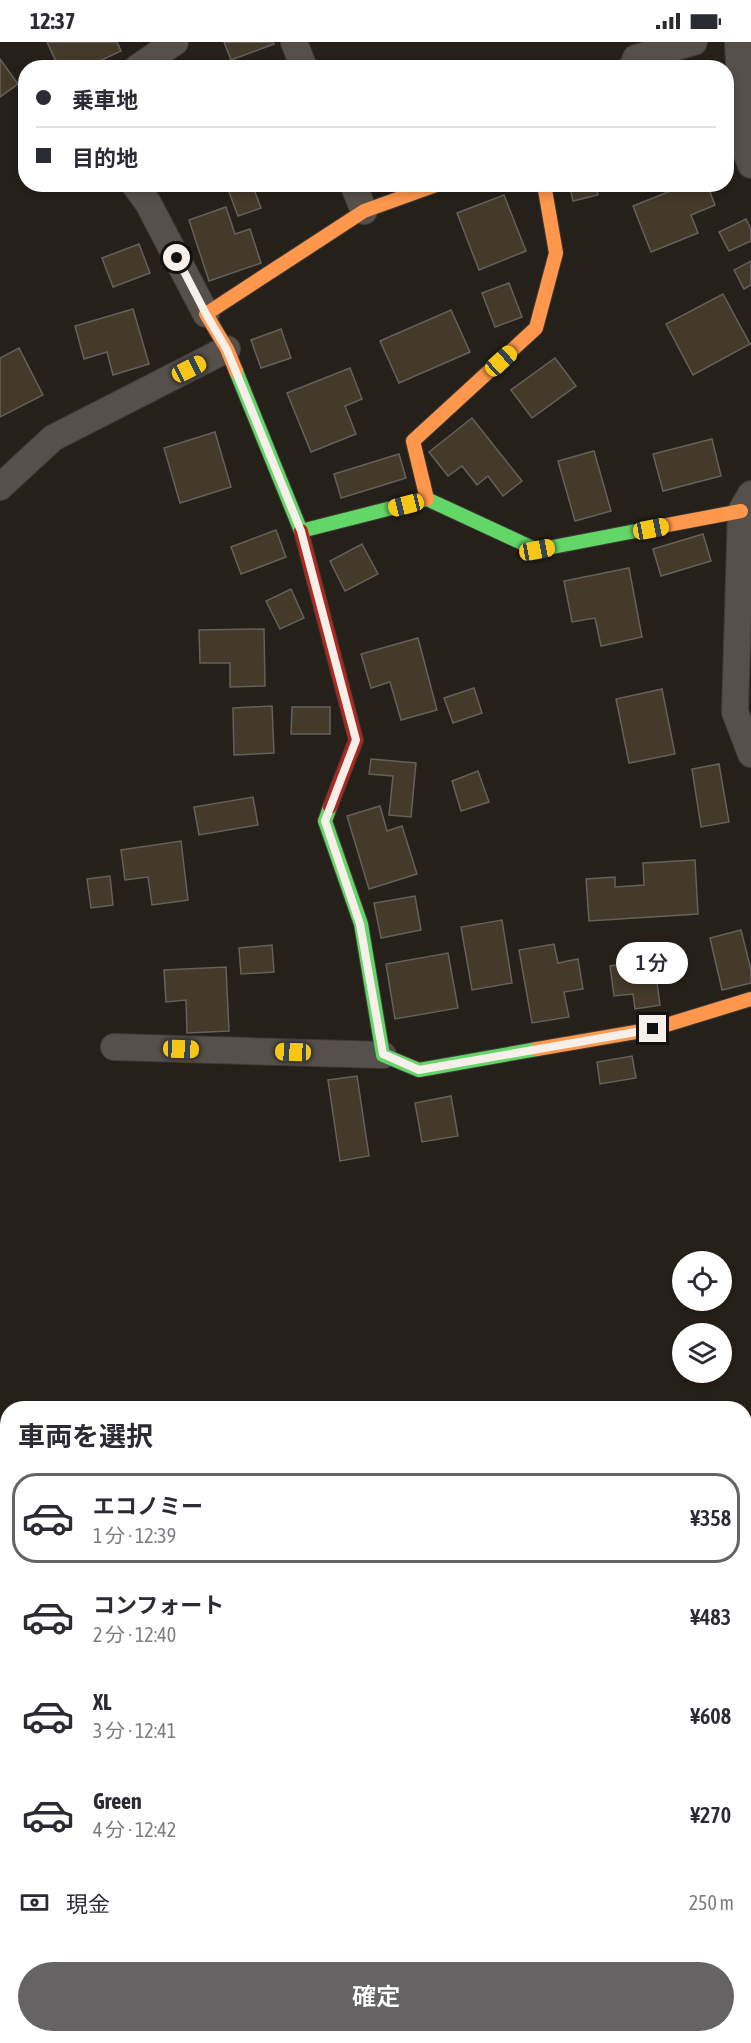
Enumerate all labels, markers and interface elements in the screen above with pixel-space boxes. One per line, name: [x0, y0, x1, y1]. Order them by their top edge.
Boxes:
text: 12:37: [30, 8, 75, 34]
text: 乗車地: [72, 87, 138, 113]
text: 目的地: [72, 145, 138, 171]
route start: [163, 244, 190, 271]
car: [482, 342, 520, 380]
car: [169, 353, 209, 385]
car: [386, 492, 426, 518]
car: [632, 517, 670, 541]
car: [518, 538, 556, 562]
callout: 1 分: [617, 942, 689, 984]
text: 1 分: [636, 951, 668, 974]
route end: [639, 1015, 666, 1042]
car: [163, 1039, 199, 1059]
car: [275, 1042, 311, 1062]
map controls: [672, 1251, 732, 1383]
button: locate: [672, 1251, 732, 1311]
button: layers: [672, 1323, 732, 1383]
text: 車両を選択: [18, 1421, 153, 1452]
icon: car: [21, 1491, 75, 1545]
text: エコノミー: [93, 1493, 203, 1519]
text: ¥358: [690, 1505, 731, 1531]
text: 1 分 · 12:39: [93, 1524, 176, 1547]
icon: car: [21, 1590, 75, 1644]
text: コンフォート: [93, 1592, 224, 1618]
text: ¥483: [690, 1604, 731, 1630]
text: 2 分 · 12:40: [93, 1623, 176, 1646]
icon: car: [21, 1689, 75, 1743]
text: XL: [93, 1689, 111, 1715]
text: ¥608: [690, 1703, 731, 1729]
text: 3 分 · 12:41: [93, 1719, 176, 1742]
icon: car: [21, 1788, 75, 1842]
text: Green: [93, 1788, 142, 1814]
text: ¥270: [690, 1802, 731, 1828]
text: 4 分 · 12:42: [93, 1818, 176, 1841]
icon: cash: [18, 1886, 51, 1919]
text: 現金: [66, 1891, 110, 1917]
text: 250 m: [689, 1891, 734, 1914]
button: 確定: [18, 1962, 734, 2031]

